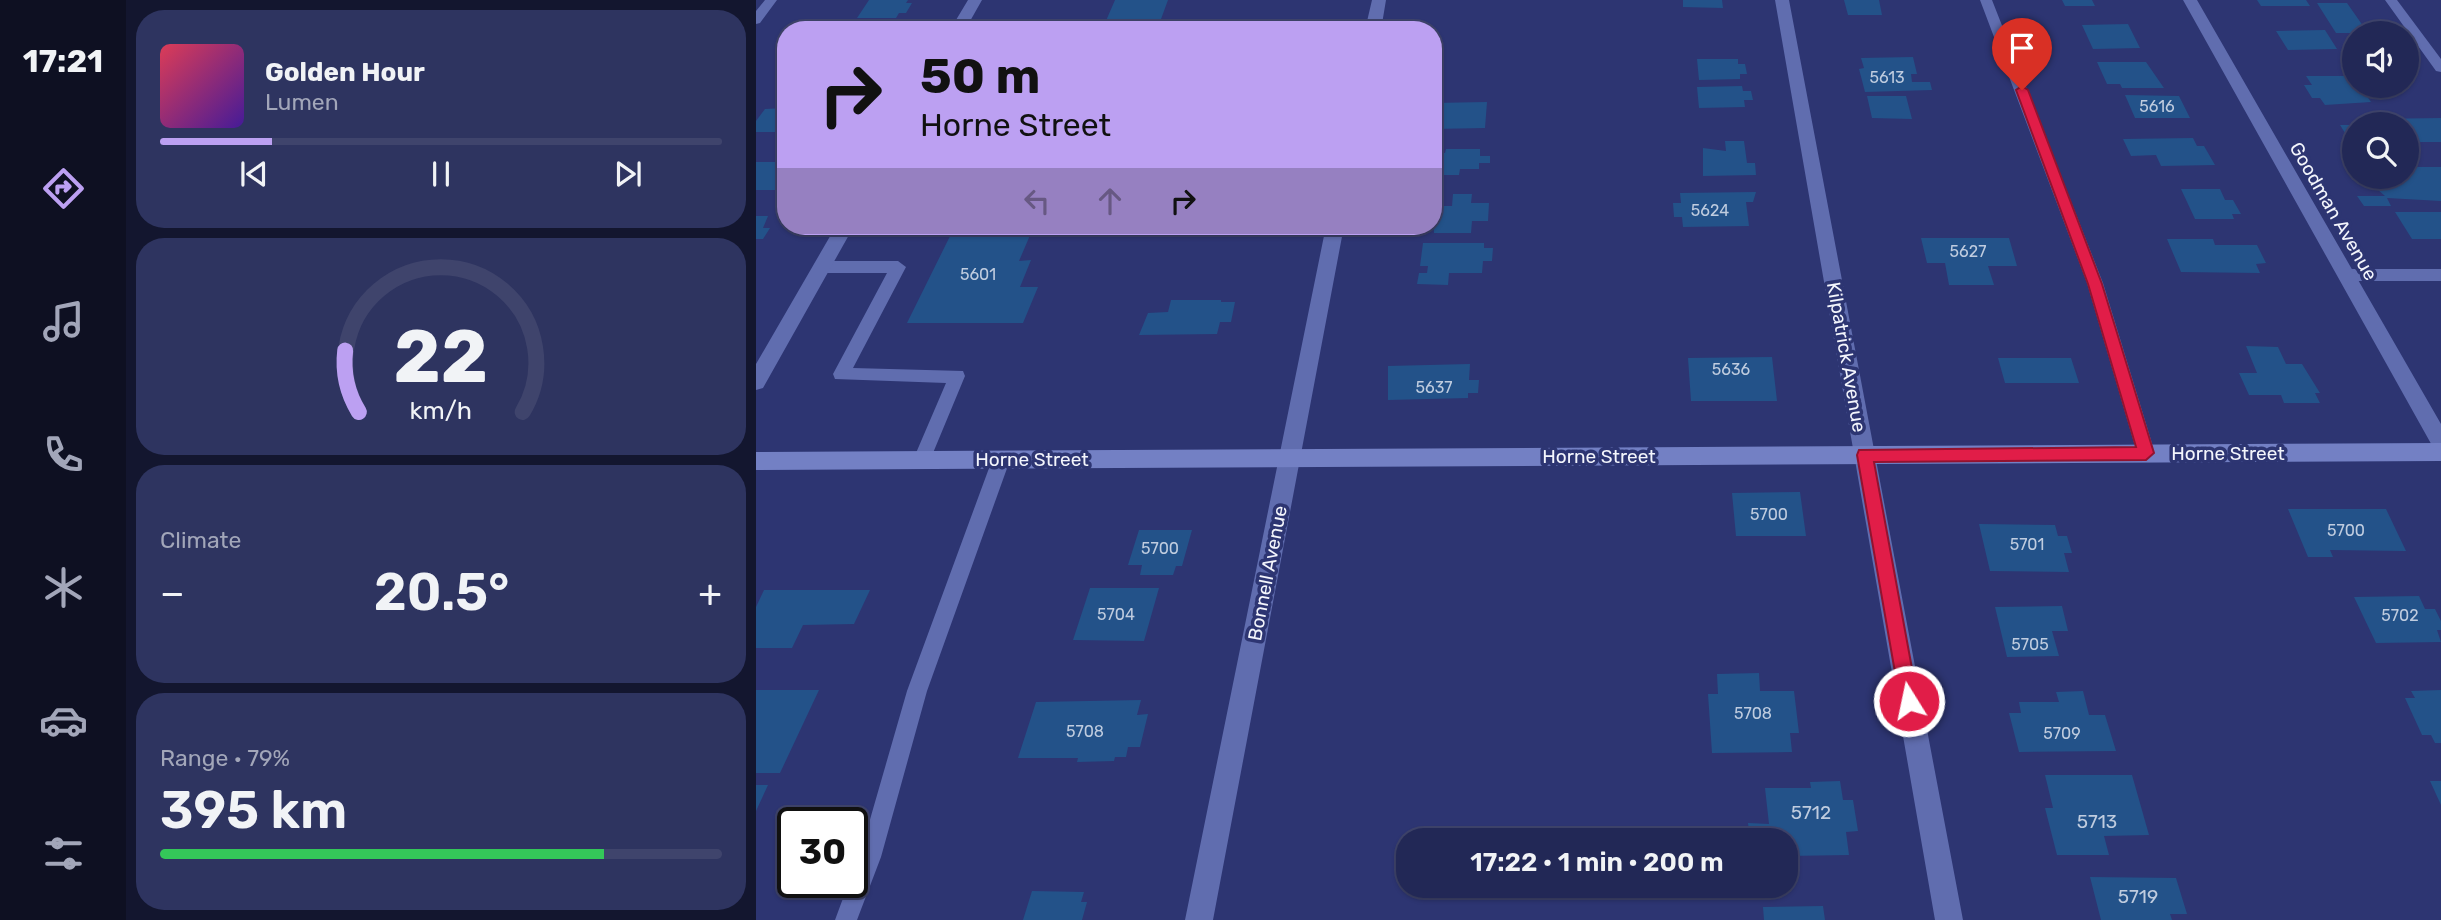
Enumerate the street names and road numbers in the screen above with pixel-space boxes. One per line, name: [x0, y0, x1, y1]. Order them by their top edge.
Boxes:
street label: Goodman Avenue: [2285, 138, 2382, 284]
street label: Kilpatrick Avenue: [1822, 280, 1871, 434]
street label: Horne Street: [2171, 442, 2285, 465]
street label: Horne Street: [1542, 445, 1656, 468]
street label: Horne Street: [975, 448, 1089, 471]
street label: Bonnell Avenue: [1243, 504, 1292, 643]

